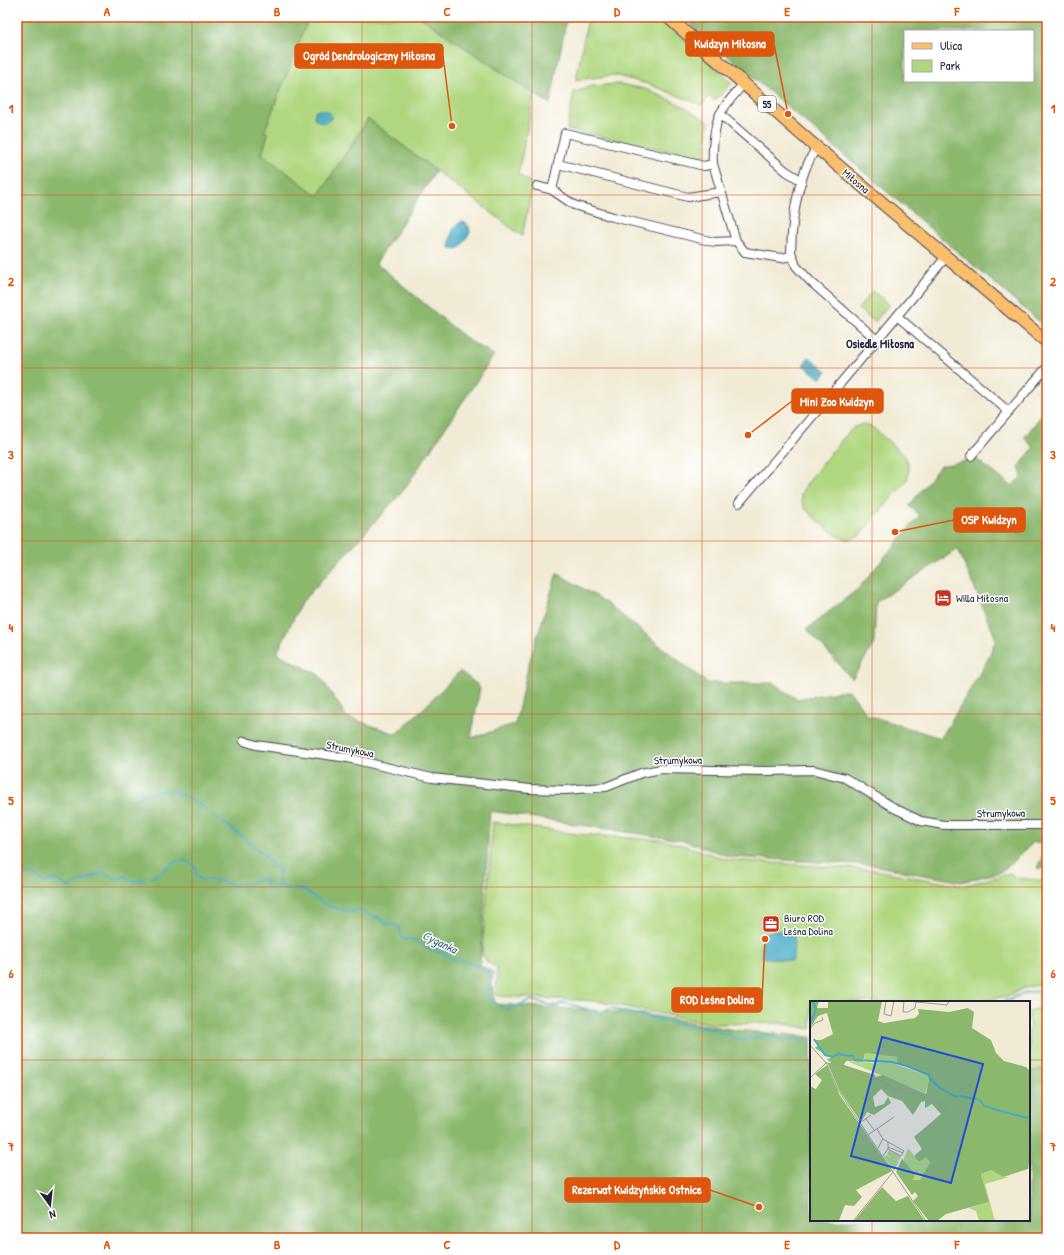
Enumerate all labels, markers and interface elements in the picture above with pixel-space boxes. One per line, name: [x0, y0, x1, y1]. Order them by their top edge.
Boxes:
text: A: [104, 2, 111, 20]
text: B: [274, 2, 281, 20]
text: C: [443, 2, 451, 20]
text: D: [614, 2, 621, 20]
text: E: [784, 2, 790, 20]
text: F: [954, 2, 961, 20]
legend: [904, 30, 1034, 82]
callout: Kwidzyn Miłosna: [686, 32, 774, 56]
text: Kwidzyn Miłosna: [694, 35, 766, 53]
text: Ulica: [940, 37, 962, 54]
callout: Ogród Dendrologiczny Miłosna: [295, 44, 443, 68]
text: Ogród Dendrologiczny Miłosna: [303, 47, 435, 65]
text: Park: [940, 57, 960, 74]
road number: 55: [758, 96, 776, 112]
text: 1: [9, 99, 14, 117]
text: 1: [1051, 99, 1056, 117]
street label: Miłosna: [840, 166, 873, 197]
text: 2: [8, 272, 15, 290]
text: 2: [1050, 272, 1057, 290]
district label: Osiedle Miłosna: [846, 335, 914, 352]
callout: Mini Zoo Kwidzyn: [792, 389, 883, 413]
text: Mini Zoo Kwidzyn: [800, 393, 875, 411]
text: 3: [8, 445, 14, 463]
text: 3: [1050, 445, 1056, 463]
callout: OSP Kwidzyn: [954, 508, 1025, 532]
text: OSP Kwidzyn: [961, 511, 1017, 529]
hotel icon: Willa Miłosna: [933, 588, 953, 608]
place label: Willa Miłosna: [956, 591, 1009, 605]
text: 4: [9, 618, 14, 636]
text: 4: [1051, 618, 1056, 636]
street label: Strumykowa: [325, 738, 376, 761]
street label: Strumykowa: [654, 753, 703, 767]
text: 5: [8, 791, 14, 809]
text: 5: [1050, 791, 1056, 809]
street label: Strumykowa: [977, 806, 1026, 820]
place label: Biuro ROD Leśna Dolina: [784, 911, 834, 938]
office icon: Biuro ROD Leśna Dolina: [761, 914, 781, 934]
water label: Cyganka: [420, 926, 461, 958]
text: 6: [8, 964, 14, 982]
text: 6: [1050, 964, 1056, 982]
callout: ROD Leśna Dolina: [672, 988, 762, 1012]
text: ROD Leśna Dolina: [680, 991, 754, 1008]
inset map: [810, 1001, 1030, 1221]
text: 7: [7, 1137, 15, 1155]
text: 7: [1049, 1137, 1057, 1155]
callout: Rezerwat Kwidzyńskie Ostnice: [565, 1178, 710, 1202]
text: Rezerwat Kwidzyńskie Ostnice: [572, 1181, 702, 1199]
north arrow: [30, 1185, 70, 1225]
text: N: [48, 1207, 57, 1222]
text: A: [104, 1235, 111, 1253]
text: B: [274, 1235, 281, 1253]
text: C: [443, 1235, 451, 1253]
text: D: [614, 1235, 621, 1253]
text: E: [784, 1235, 790, 1253]
text: F: [954, 1235, 961, 1253]

